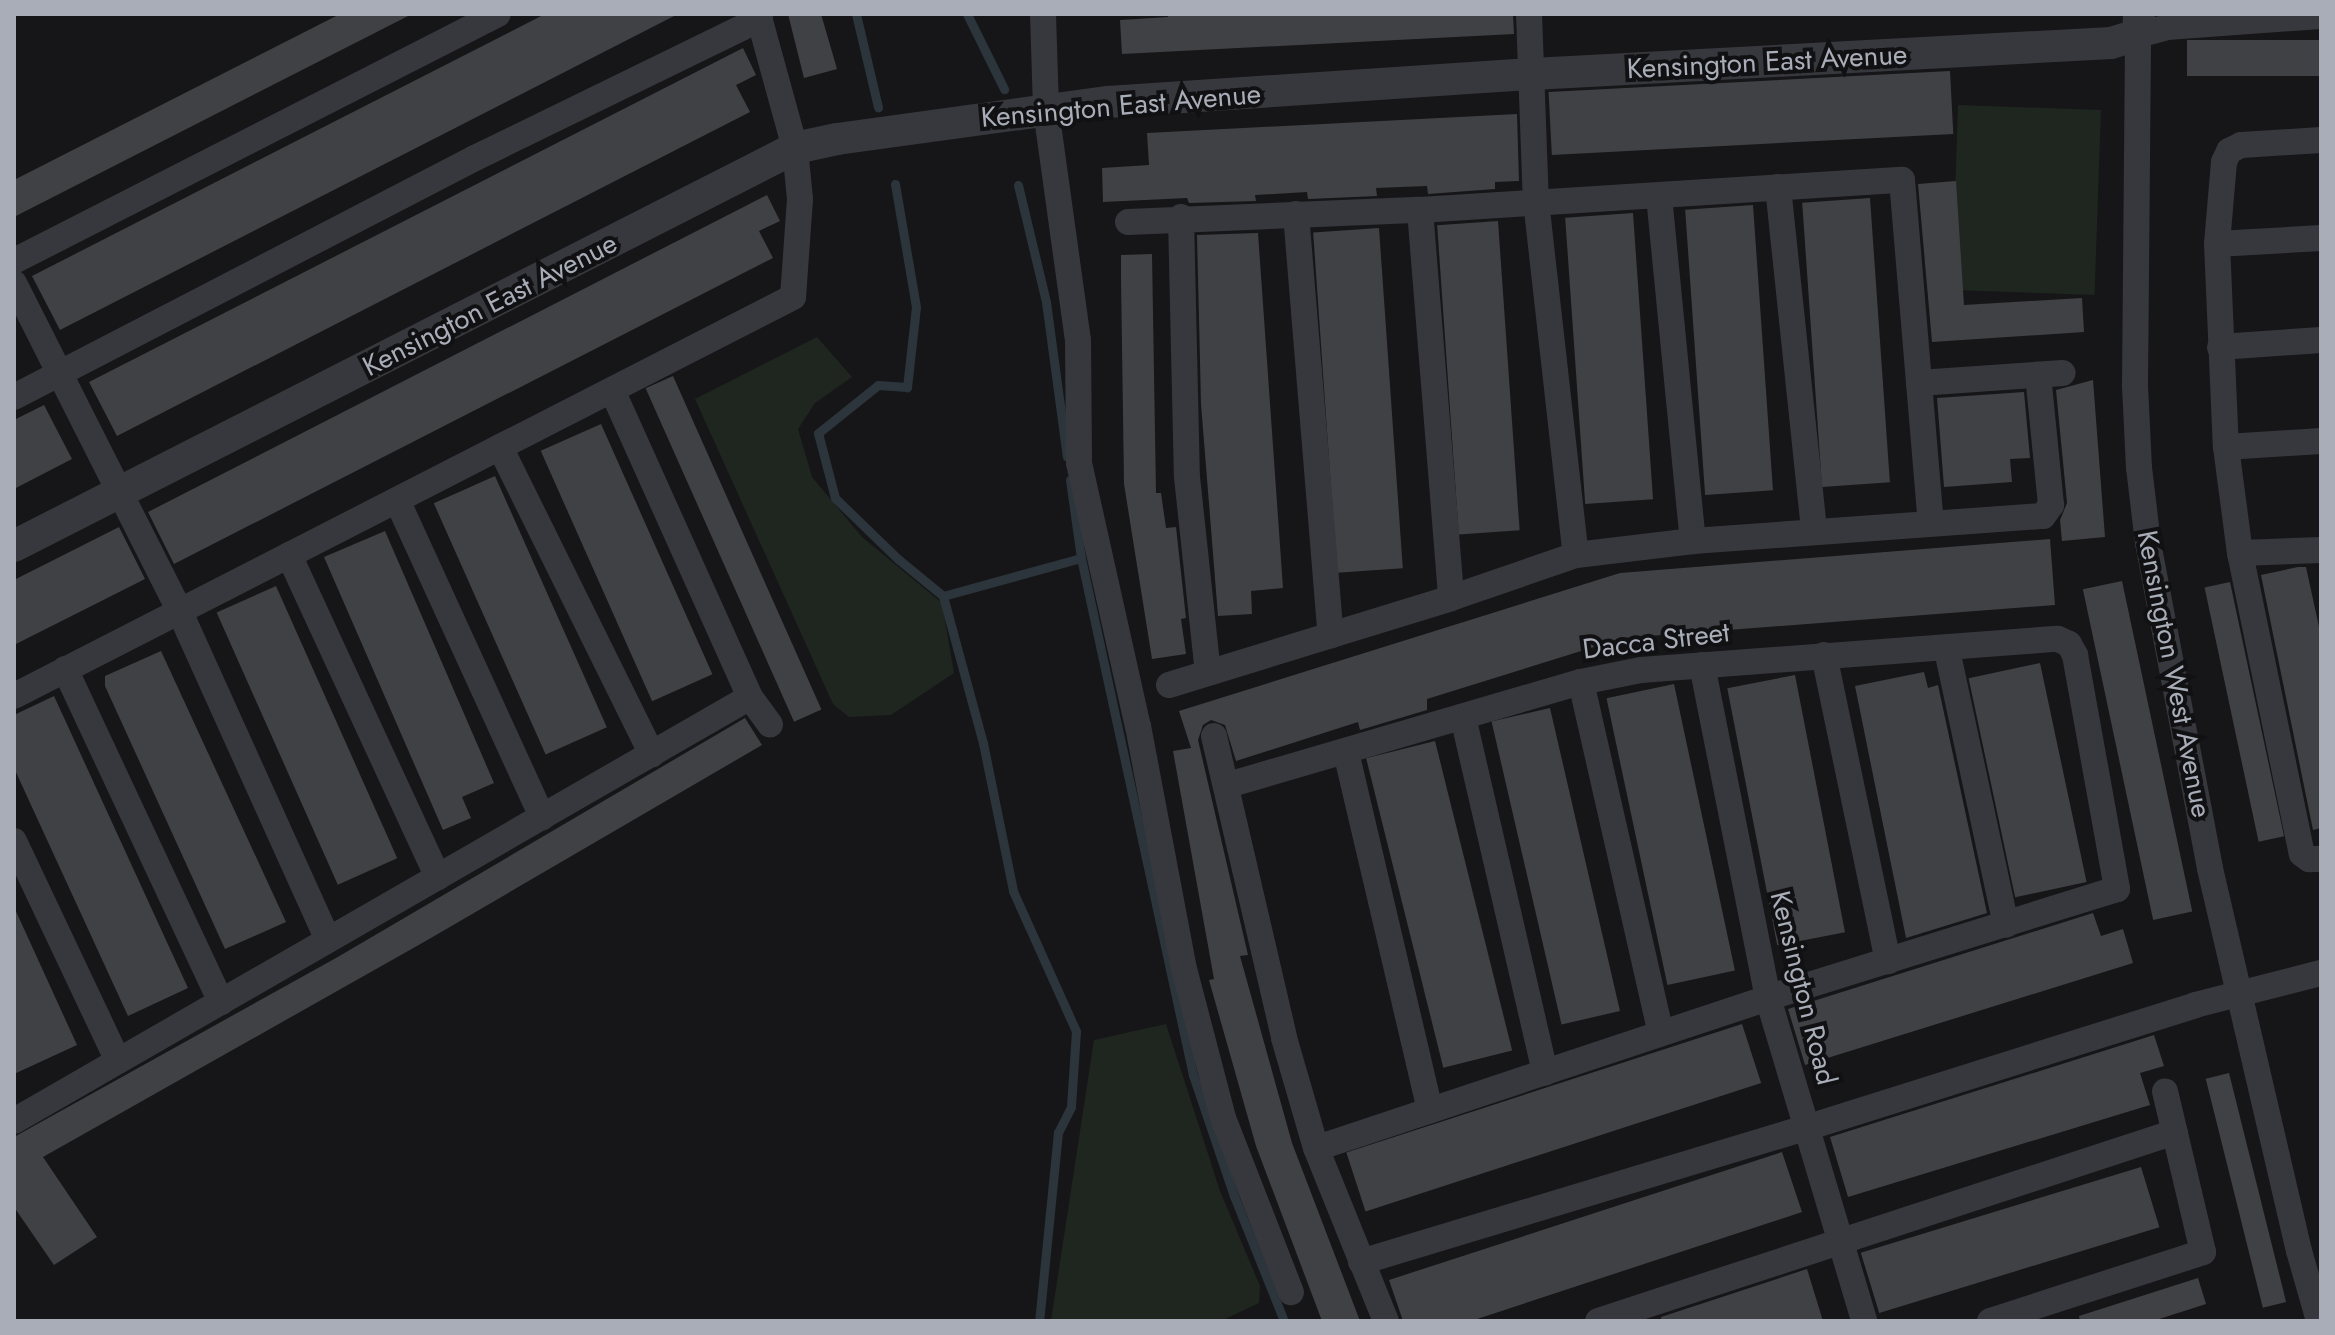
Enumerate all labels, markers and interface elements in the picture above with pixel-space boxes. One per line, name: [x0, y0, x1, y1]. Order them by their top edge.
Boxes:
street label: Kensington East Avenue: [1626, 38, 1908, 86]
street label: Kensington East Avenue: [980, 77, 1262, 135]
street label: Kensington East Avenue: [357, 226, 623, 384]
street label: Kensington West Avenue: [2130, 527, 2218, 821]
street label: Dacca Street: [1581, 615, 1731, 667]
street label: Kensington Road: [1763, 887, 1843, 1089]

